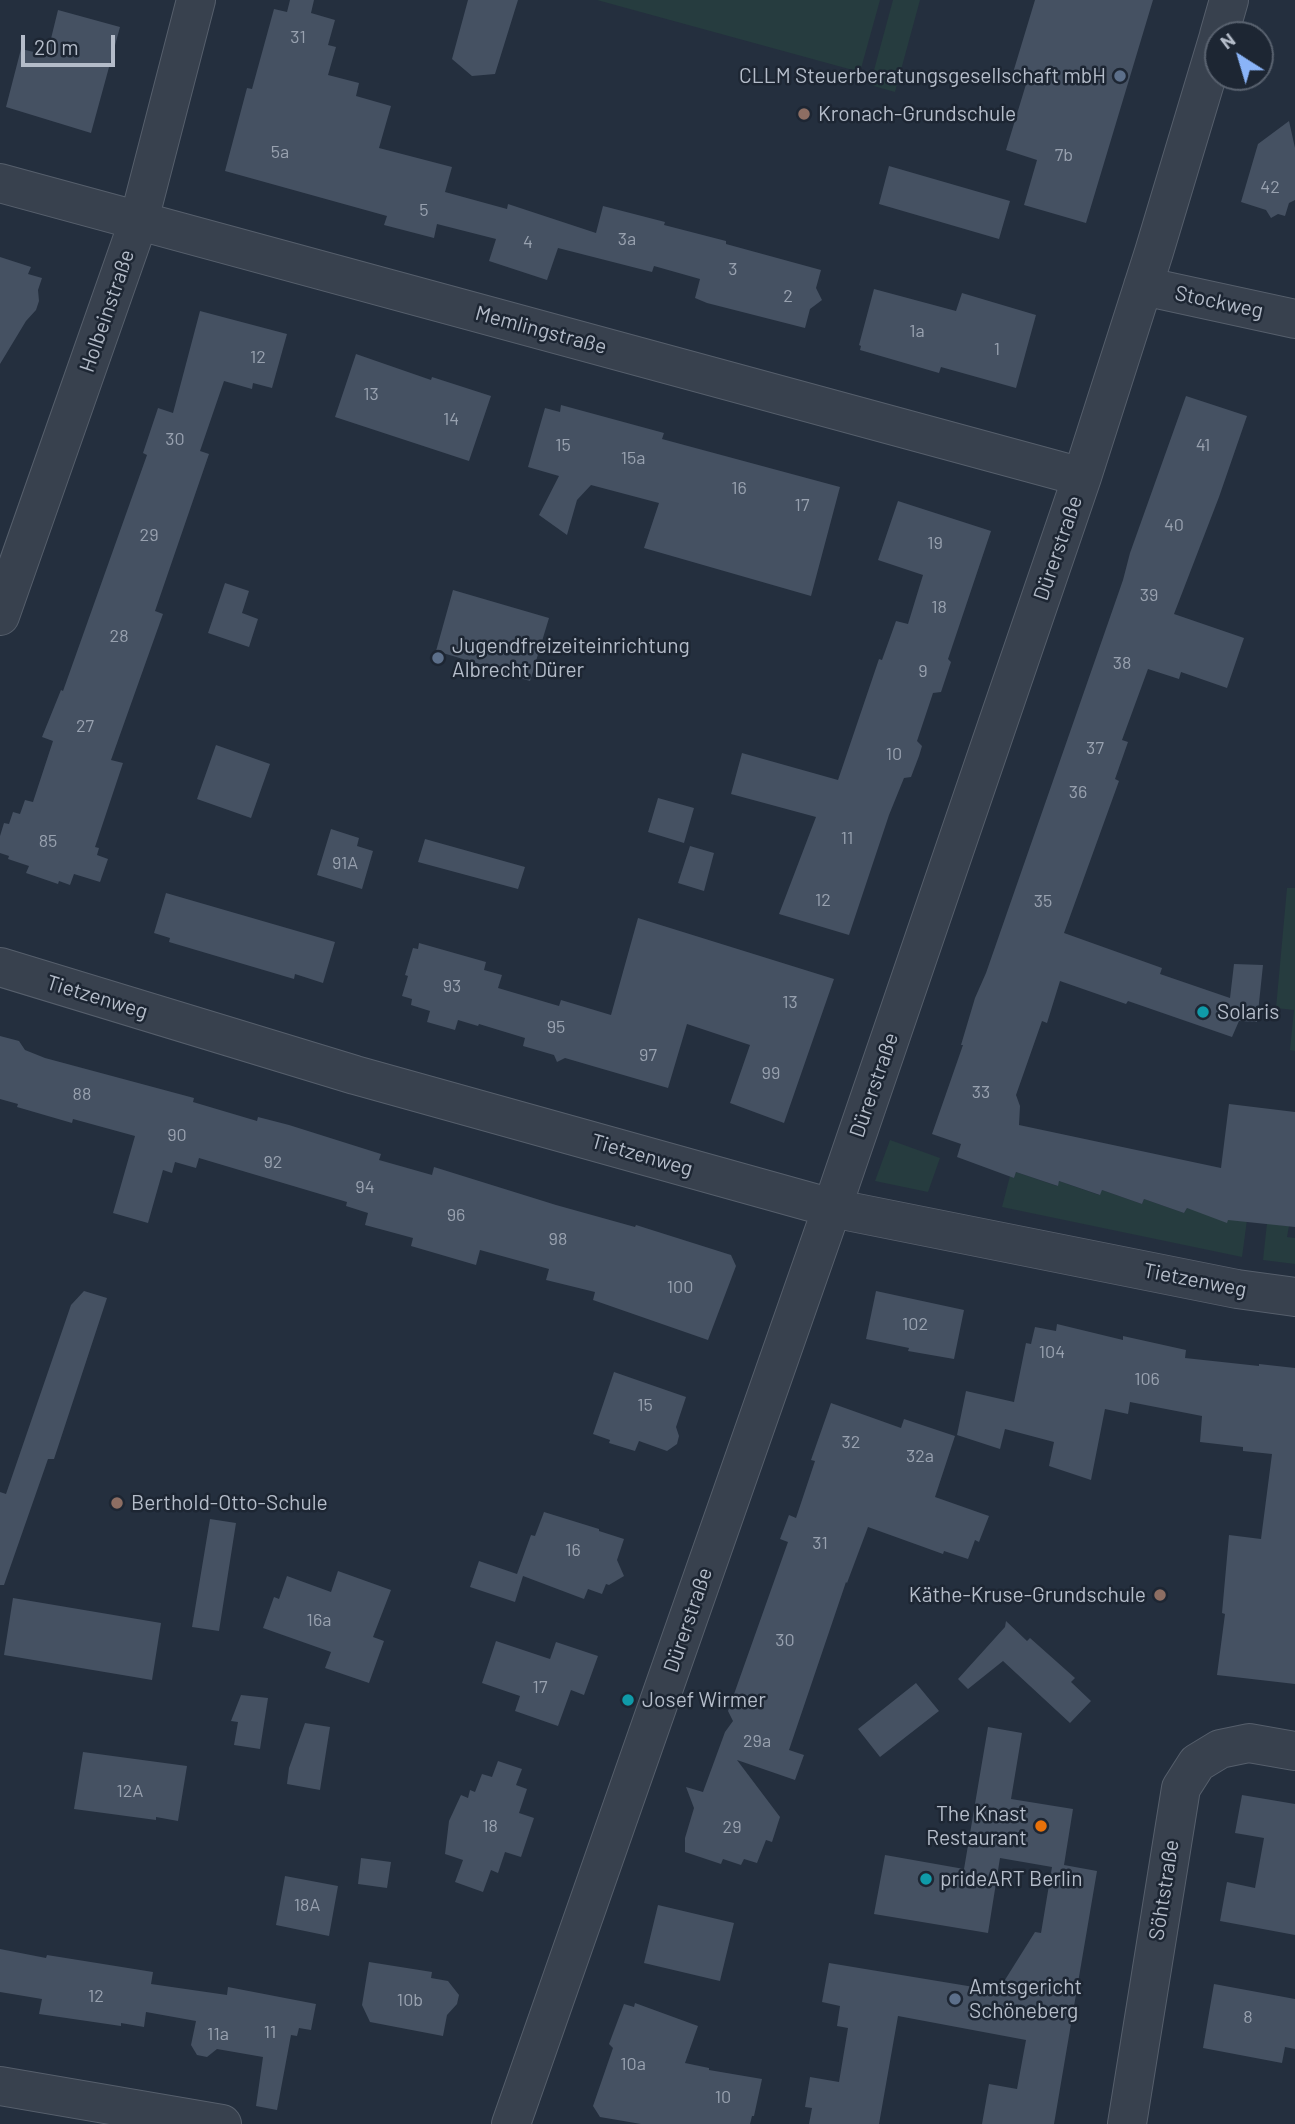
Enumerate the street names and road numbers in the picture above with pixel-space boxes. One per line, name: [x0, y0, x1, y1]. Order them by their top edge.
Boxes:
street label: Holbeinstraße: [74, 246, 140, 376]
street label: Stockweg: [1173, 280, 1265, 324]
street label: Memlingstraße: [472, 300, 610, 360]
street label: Dürerstraße: [1028, 492, 1088, 604]
street label: Tietzenweg: [43, 970, 151, 1024]
street label: Dürerstraße: [844, 1029, 904, 1141]
street label: Tietzenweg: [588, 1128, 696, 1182]
street label: Tietzenweg: [1141, 1258, 1249, 1302]
street label: Dürerstraße: [658, 1564, 718, 1676]
street label: Söhtstraße: [1144, 1838, 1184, 1942]

